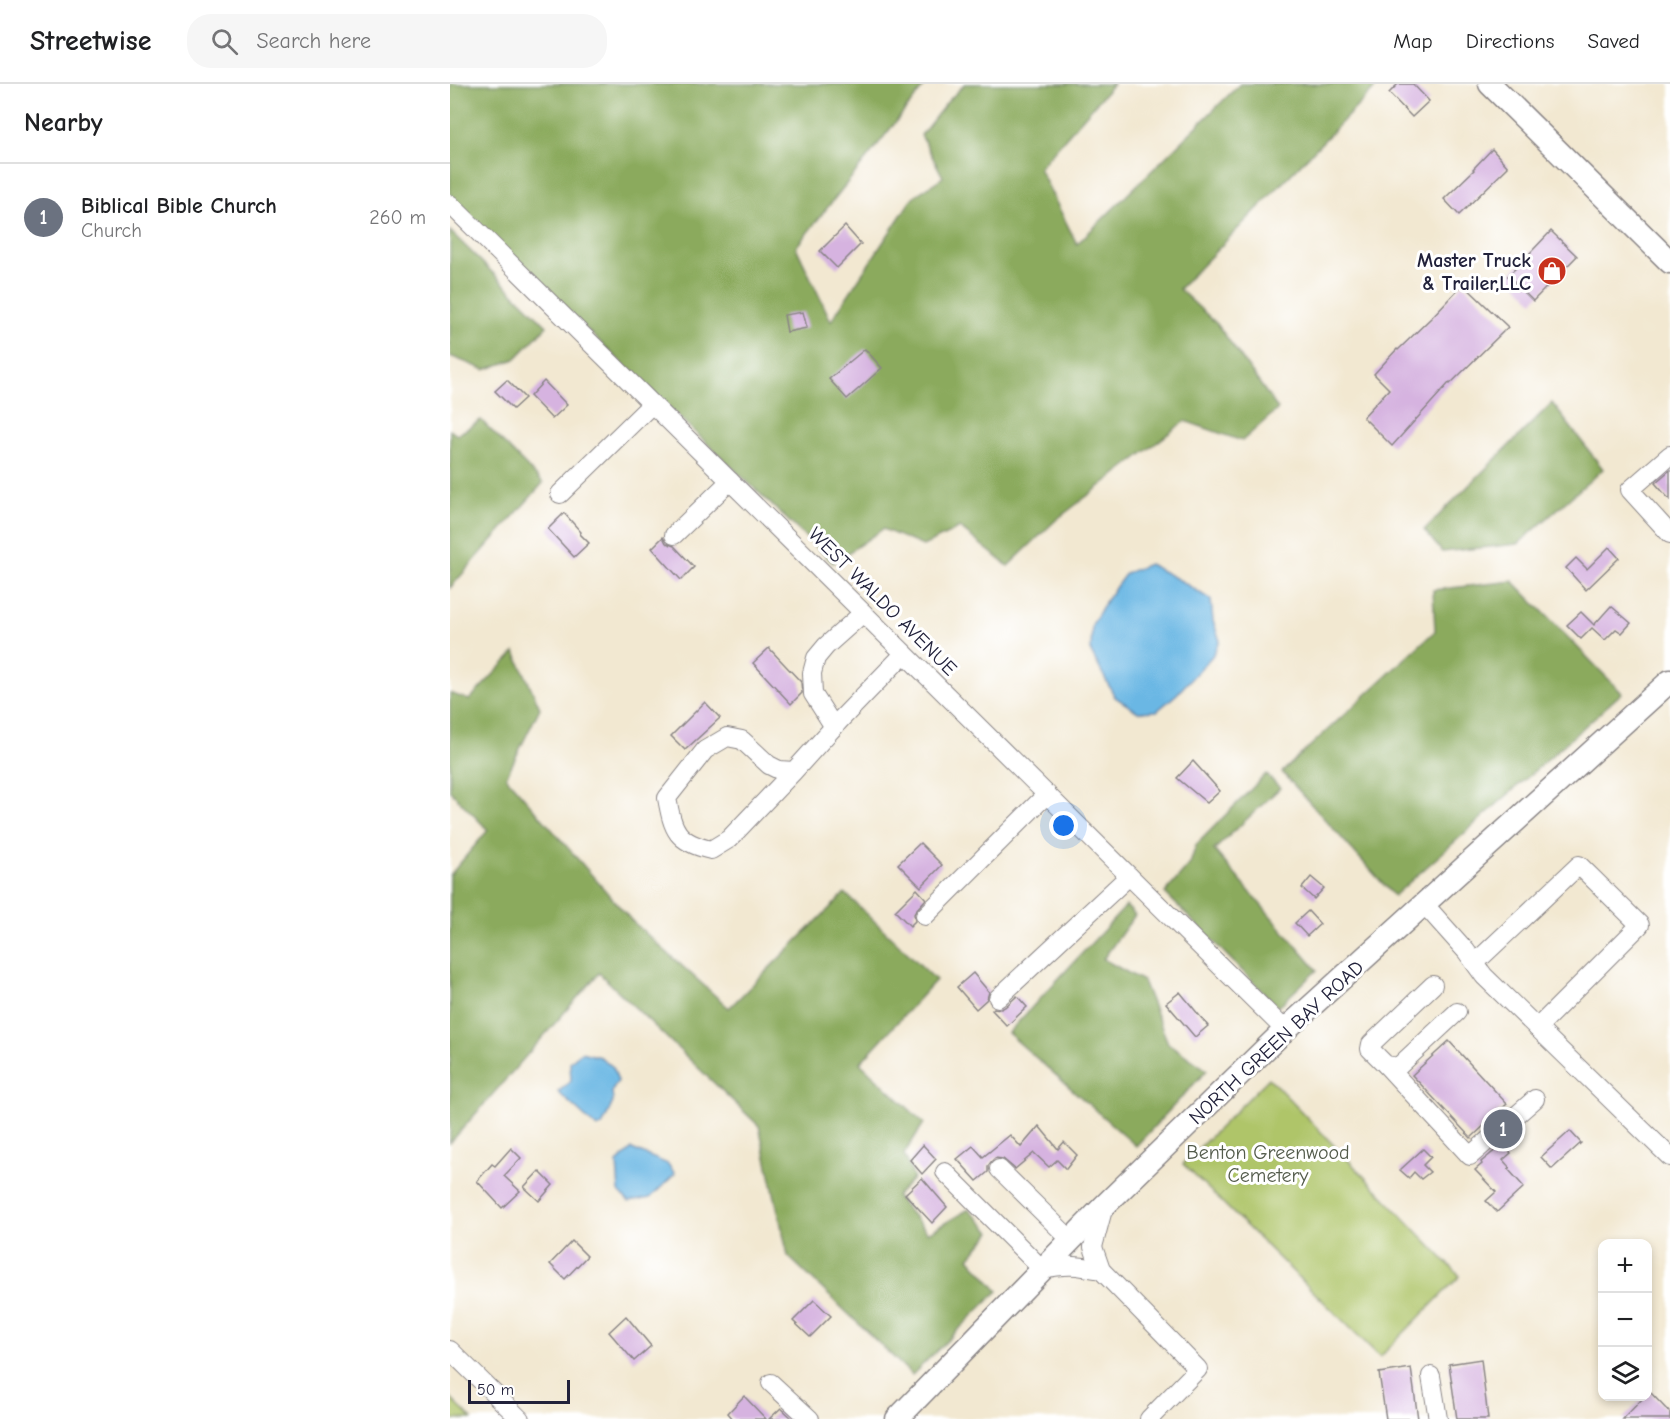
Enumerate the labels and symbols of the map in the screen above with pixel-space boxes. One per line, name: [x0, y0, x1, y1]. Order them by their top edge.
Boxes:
place label: Master Truck & Trailer,LLC: [1417, 249, 1531, 295]
shop icon: Master Truck & Trailer,LLC: [1536, 255, 1568, 287]
street label: WEST WALDO AVENUE: [804, 522, 962, 680]
your location: [1049, 811, 1078, 840]
street label: NORTH GREEN BAY ROAD: [1184, 956, 1368, 1129]
pin: 1: [1484, 1106, 1522, 1152]
park label: Benton Greenwood Cemetery: [1186, 1141, 1350, 1187]
scale bar: [468, 1377, 570, 1404]

